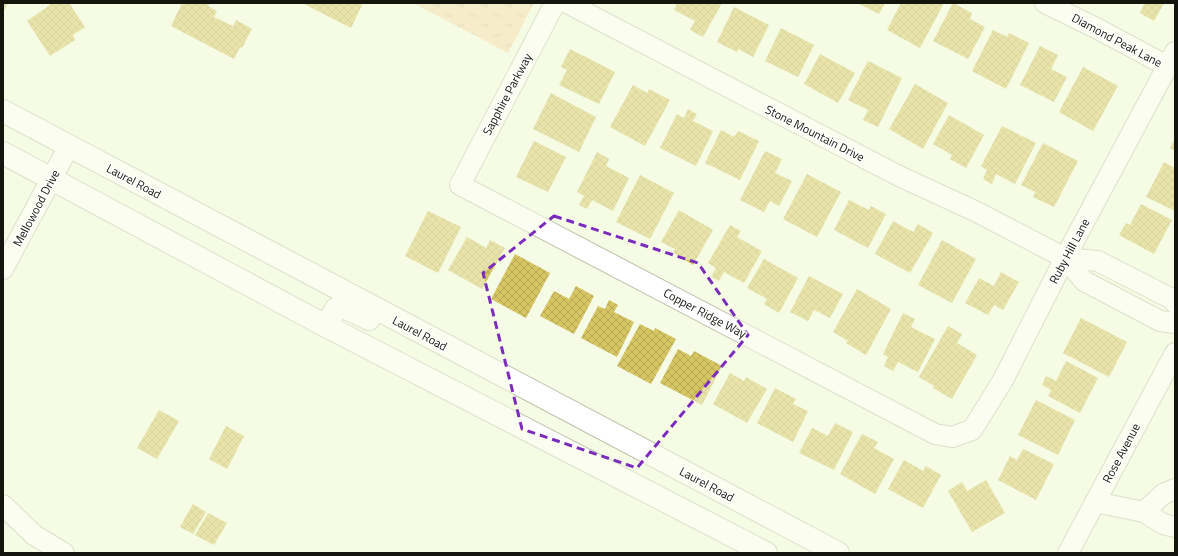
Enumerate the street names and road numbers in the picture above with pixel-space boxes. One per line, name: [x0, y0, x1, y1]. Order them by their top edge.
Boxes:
street label: Diamond Peak Lane: [1068, 8, 1166, 72]
street label: Sapphire Parkway: [477, 49, 537, 139]
street label: Stone Mountain Drive: [762, 100, 868, 166]
street label: Laurel Road: [103, 159, 165, 203]
street label: Mellowood Drive: [8, 166, 64, 250]
street label: Ruby Hill Lane: [1044, 215, 1094, 287]
street label: Copper Ridge Way: [660, 283, 750, 343]
street label: Laurel Road: [389, 311, 451, 355]
street label: Rose Avenue: [1097, 420, 1145, 486]
street label: Laurel Road: [676, 462, 738, 506]

